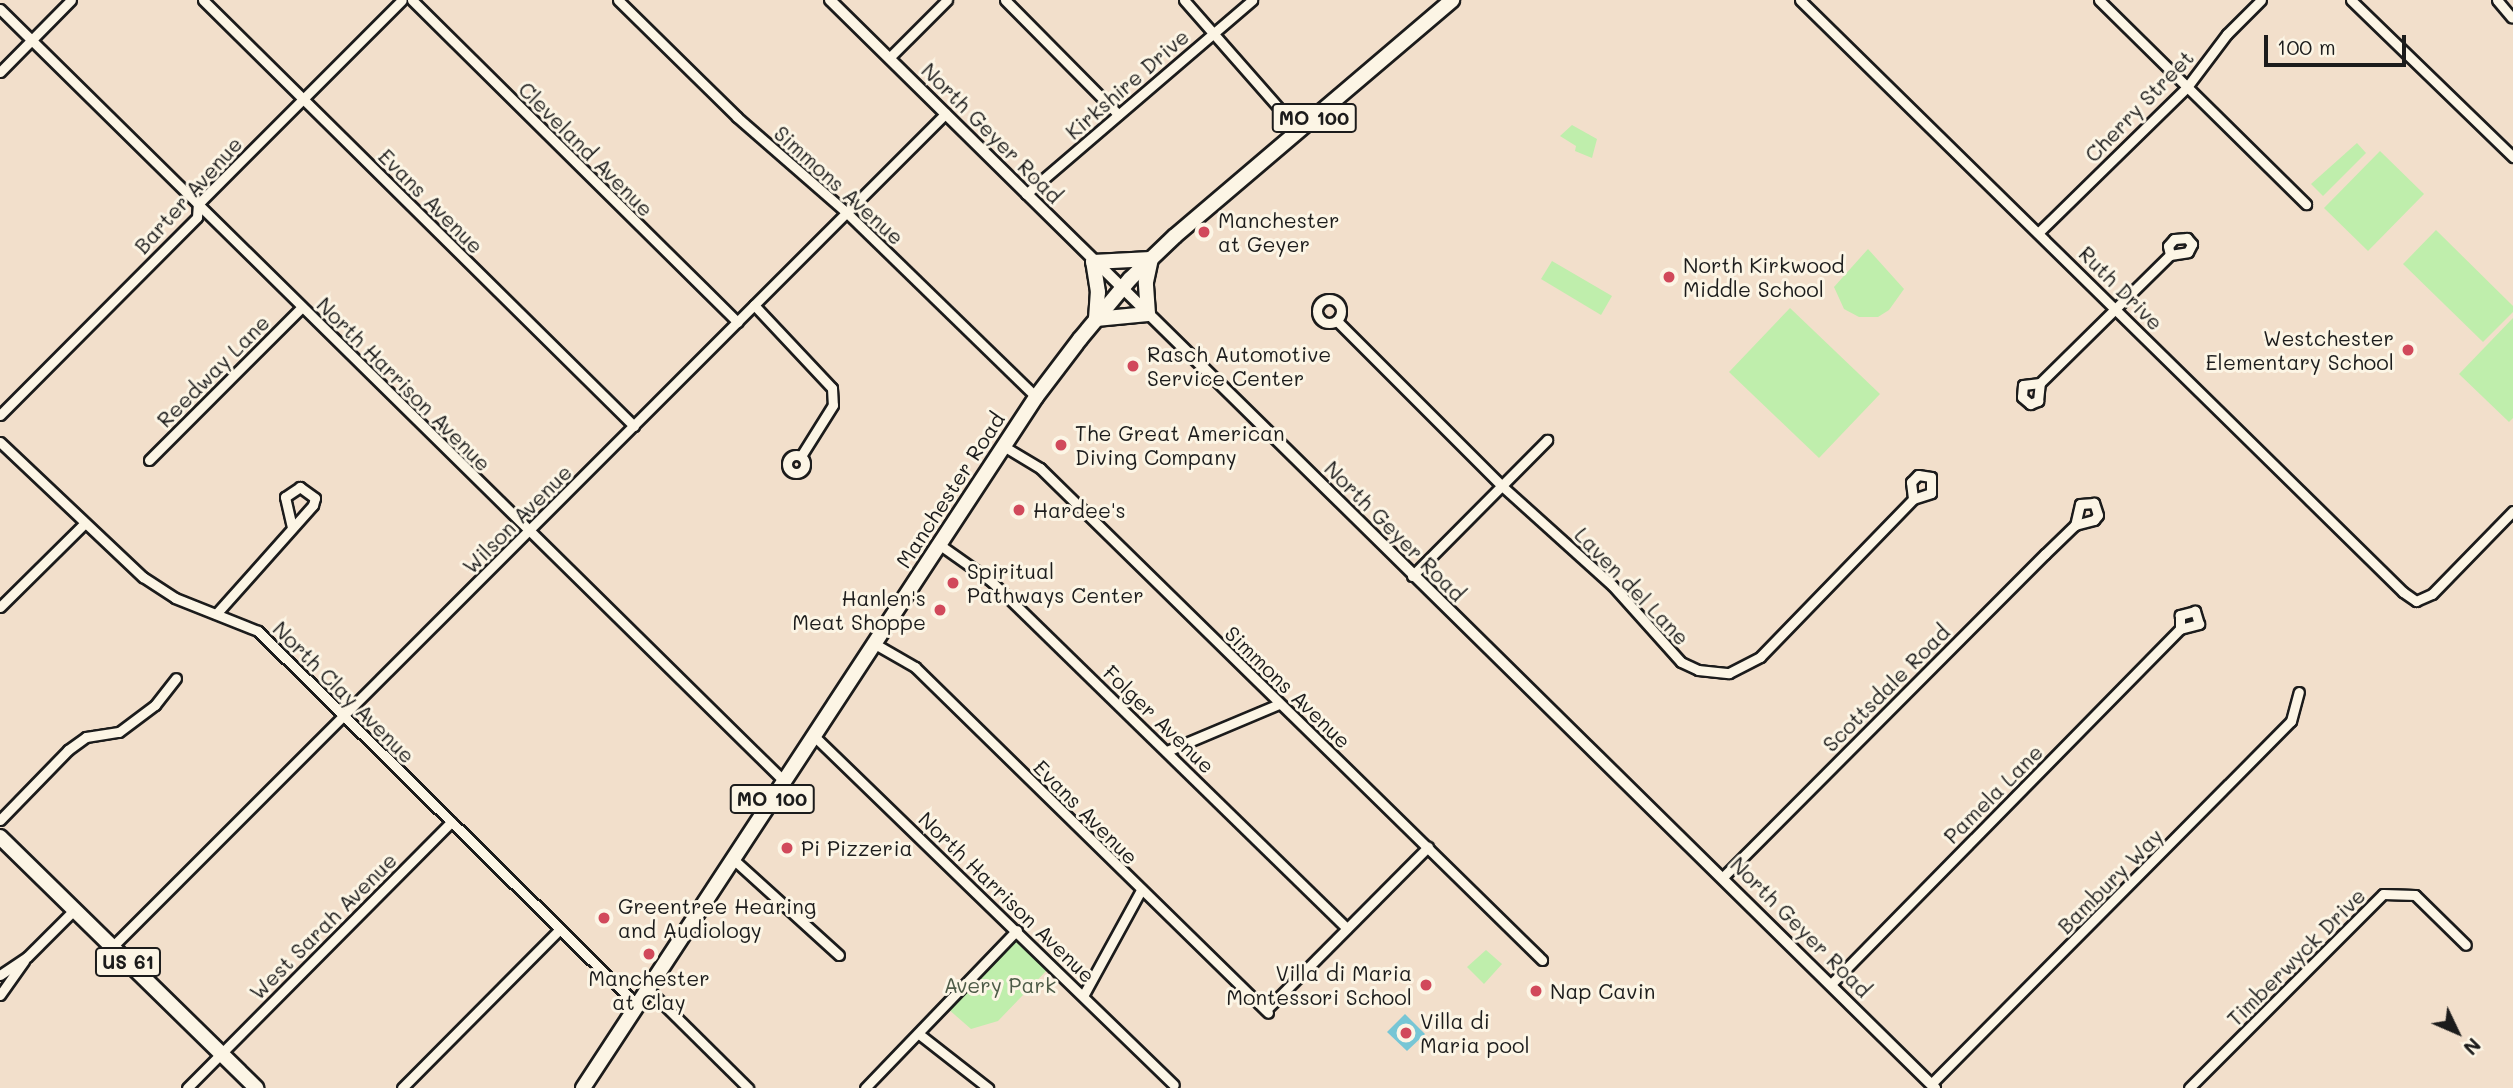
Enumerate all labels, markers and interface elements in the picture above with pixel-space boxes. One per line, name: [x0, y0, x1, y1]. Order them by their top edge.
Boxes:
scale bar: [2268, 21, 2410, 65]
street label: Kirkshire Drive: [1060, 24, 1194, 144]
text: 100 m: [2277, 33, 2336, 60]
street label: Cherry Street: [2079, 45, 2199, 167]
street label: North Geyer Road: [916, 57, 1068, 209]
street label: Cleveland Avenue: [513, 76, 659, 222]
road number: MO 100: [1270, 102, 1358, 134]
street label: Simmons Avenue: [769, 120, 909, 250]
street label: Barter Avenue: [129, 131, 247, 259]
street label: Evans Avenue: [373, 143, 489, 259]
place label: Manchester at Geyer: [1218, 207, 1340, 257]
marker: Manchester at Geyer: [1196, 224, 1212, 240]
street label: Ruth Drive: [2074, 241, 2168, 335]
place label: North Kirkwood Middle School: [1683, 252, 1845, 302]
marker: North Kirkwood Middle School: [1661, 269, 1677, 285]
street label: North Harrison Avenue: [312, 292, 496, 476]
street label: Reedway Lane: [152, 310, 274, 432]
place label: Westchester Elementary School: [2206, 325, 2394, 375]
place label: Rasch Automotive Service Center: [1147, 341, 1331, 391]
marker: Westchester Elementary School: [2400, 342, 2416, 358]
marker: Rasch Automotive Service Center: [1125, 358, 1141, 374]
street label: Manchester Road: [890, 407, 1010, 573]
place label: The Great American Diving Company: [1075, 420, 1285, 470]
marker: The Great American Diving Company: [1053, 437, 1069, 453]
street label: North Geyer Road: [1319, 455, 1471, 607]
street label: Wilson Avenue: [457, 459, 577, 579]
place label: Hardee's: [1033, 497, 1126, 523]
marker: Hardee's: [1011, 502, 1027, 518]
street label: Laven del Lane: [1570, 522, 1694, 650]
place label: Spiritual Pathways Center: [967, 558, 1144, 608]
marker: Spiritual Pathways Center: [945, 575, 961, 591]
place label: Hanlen's Meat Shoppe: [792, 585, 926, 635]
marker: Hanlen's Meat Shoppe: [932, 602, 948, 618]
street label: North Clay Avenue: [268, 616, 420, 768]
street label: Scottsdale Road: [1817, 619, 1955, 757]
street label: Simmons Avenue: [1220, 620, 1356, 754]
street label: Folger Avenue: [1098, 660, 1220, 778]
street label: Pamela Lane: [1938, 739, 2048, 849]
street label: Evans Avenue: [1028, 754, 1144, 870]
road number: MO 100: [728, 784, 816, 814]
street label: North Harrison Avenue: [914, 806, 1100, 988]
street label: Bambury Way: [2052, 823, 2168, 939]
place label: Pi Pizzeria: [801, 835, 913, 861]
marker: Pi Pizzeria: [779, 840, 795, 856]
street label: West Sarah Avenue: [244, 847, 402, 1005]
street label: North Geyer Road: [1725, 851, 1877, 1003]
street label: Timberwyck Drive: [2222, 883, 2370, 1031]
place label: Greentree Hearing and Audiology: [618, 893, 816, 943]
marker: Greentree Hearing and Audiology: [596, 910, 612, 926]
road number: US 61: [95, 946, 161, 978]
marker: Manchester at Clay: [641, 946, 657, 962]
place label: Villa di Maria Montessori School: [1226, 960, 1412, 1010]
place label: Manchester at Clay: [588, 965, 710, 1015]
park label: Avery Park: [944, 972, 1056, 998]
marker: Villa di Maria Montessori School: [1418, 977, 1434, 993]
place label: Nap Cavin: [1550, 978, 1656, 1004]
marker: Nap Cavin: [1528, 983, 1544, 999]
north arrow: [2422, 997, 2492, 1067]
place label: Villa di Maria pool: [1420, 1008, 1530, 1058]
marker: Villa di Maria pool: [1398, 1025, 1414, 1041]
text: N: [2458, 1033, 2486, 1061]

